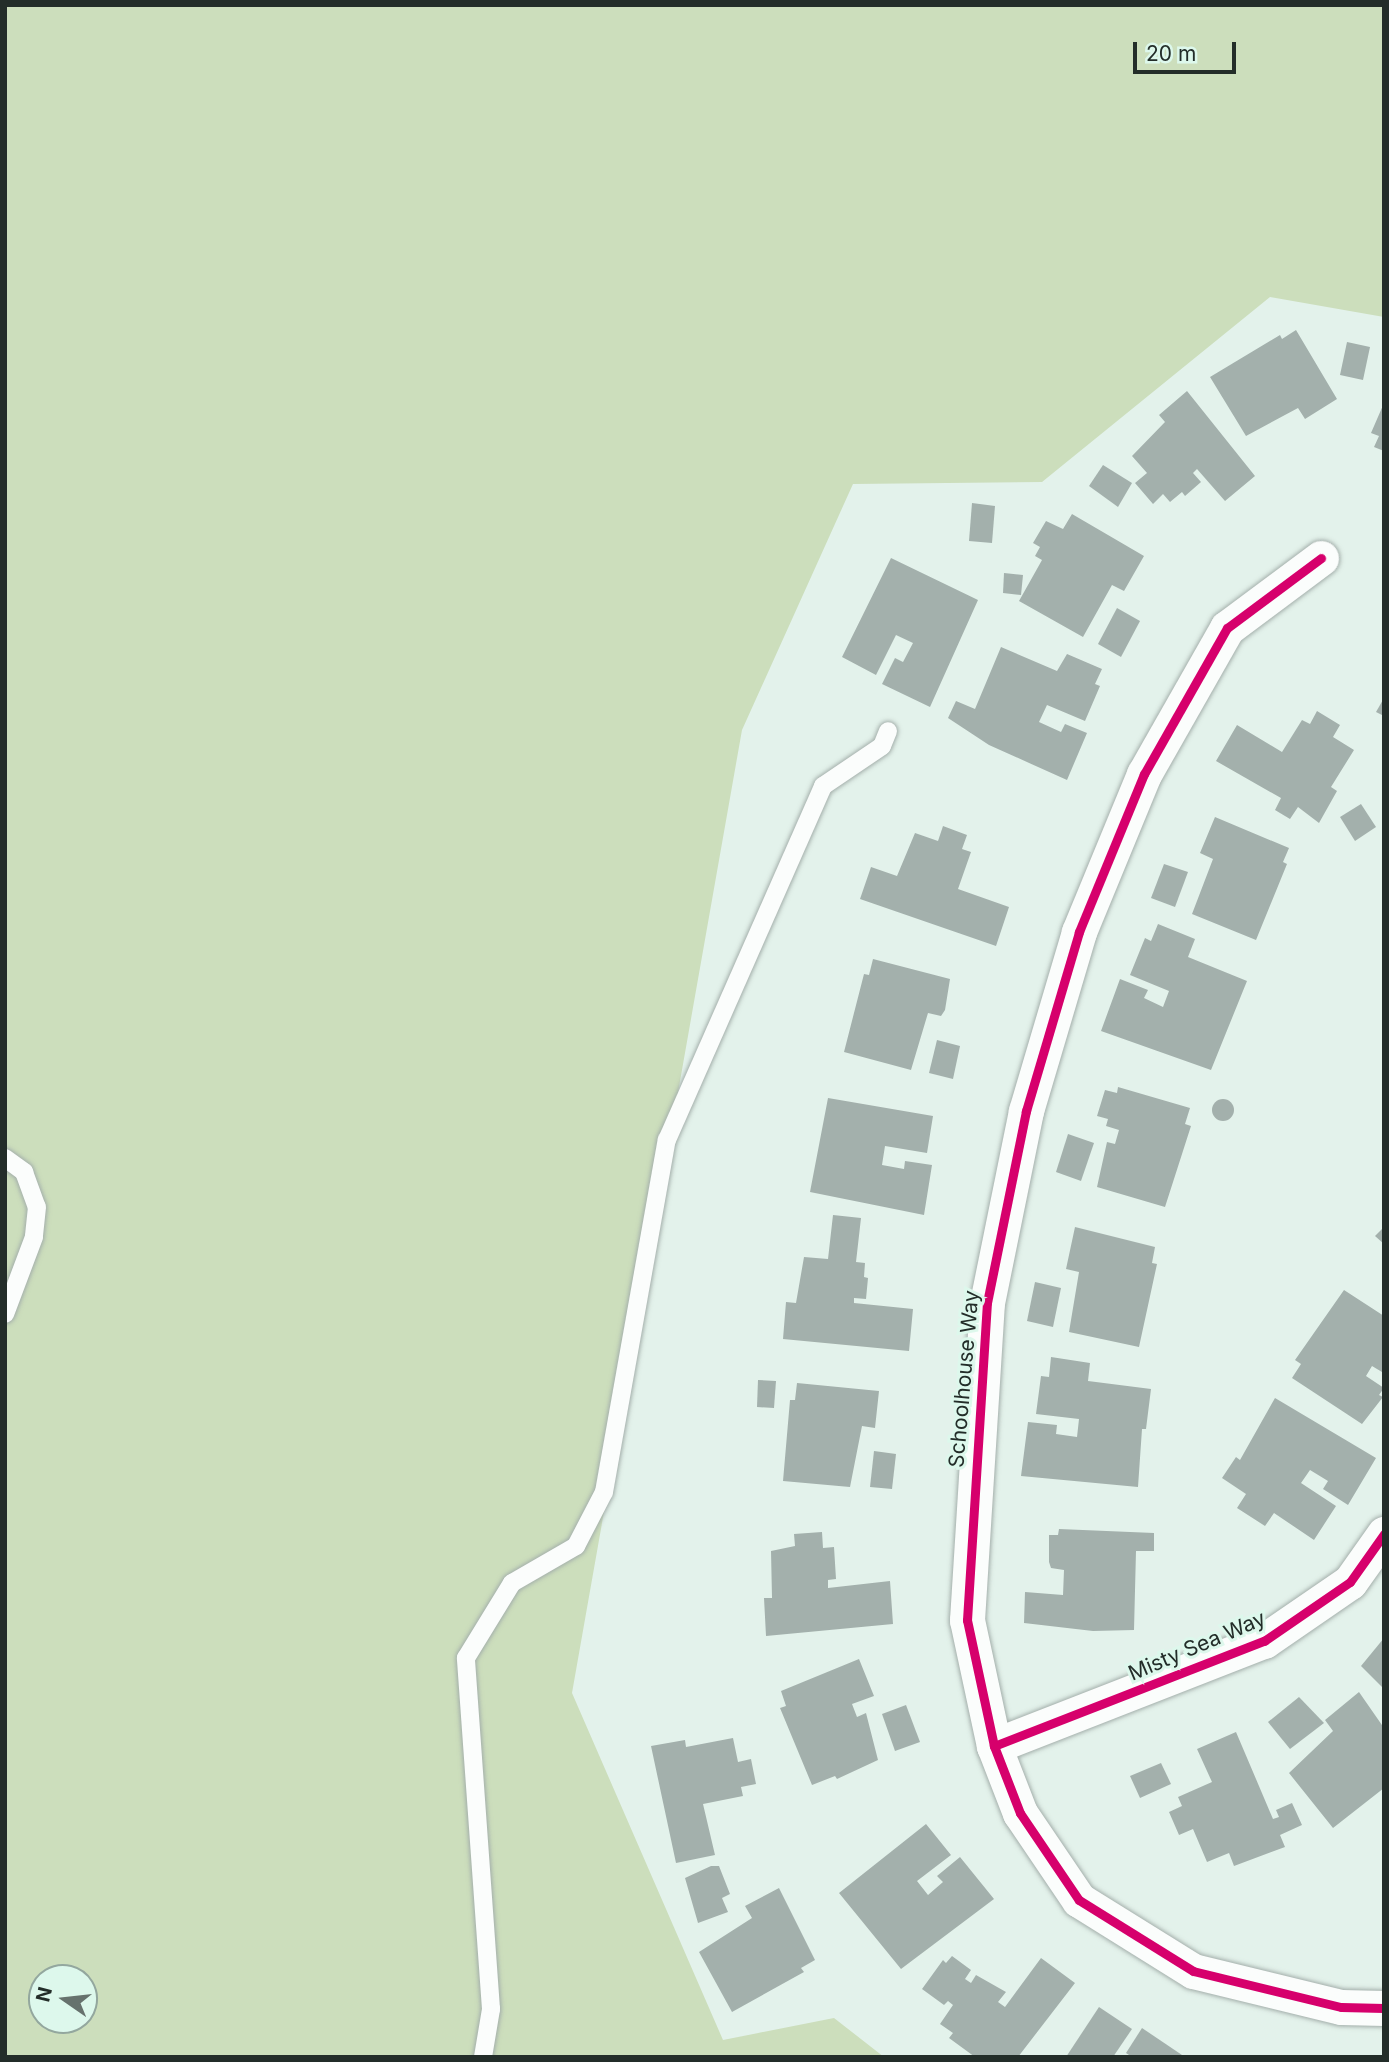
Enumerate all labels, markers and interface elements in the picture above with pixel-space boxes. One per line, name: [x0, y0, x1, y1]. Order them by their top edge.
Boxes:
scale bar: [1137, 28, 1240, 72]
text: 20 m: [1146, 41, 1196, 66]
street label: Schoolhouse Way: [944, 1289, 984, 1469]
street label: Misty Sea Way: [1125, 1606, 1269, 1686]
north arrow: [28, 1964, 98, 2034]
text: N: [31, 1984, 57, 2004]

